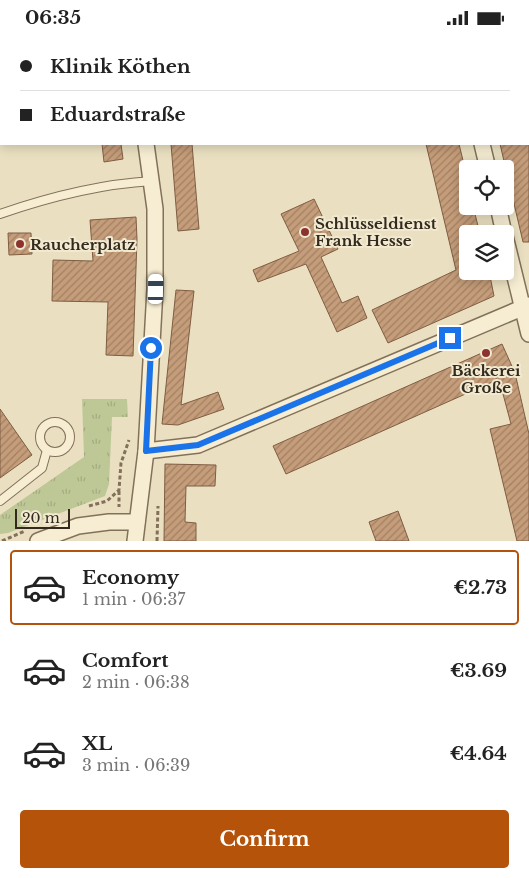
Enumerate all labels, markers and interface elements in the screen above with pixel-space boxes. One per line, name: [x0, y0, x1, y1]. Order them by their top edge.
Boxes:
text: 06:35: [25, 6, 81, 29]
text: Klinik Köthen: [50, 55, 191, 78]
text: Eduardstraße: [50, 103, 186, 126]
map controls: [459, 160, 514, 280]
button: locate: [459, 160, 514, 215]
place label: Schlüsseldienst Frank Hesse: [315, 214, 437, 250]
button: layers: [459, 225, 514, 280]
marker: Schlüsseldienst Frank Hesse: [299, 226, 311, 238]
place label: Raucherplatz: [30, 235, 136, 254]
marker: Raucherplatz: [14, 238, 26, 250]
car: [148, 274, 163, 304]
route end: [439, 327, 461, 349]
route start: [140, 337, 162, 359]
marker: Bäckerei Große: [480, 347, 492, 359]
place label: Bäckerei Große: [452, 361, 521, 397]
scale bar: [15, 505, 70, 529]
text: 20 m: [22, 509, 60, 527]
icon: car: [22, 565, 67, 610]
text: Economy: [82, 566, 179, 589]
text: €2.73: [454, 576, 507, 599]
text: 1 min · 06:37: [82, 589, 185, 609]
icon: car: [22, 648, 67, 693]
text: Comfort: [82, 649, 169, 672]
text: €3.69: [450, 659, 507, 682]
text: 2 min · 06:38: [82, 672, 190, 692]
icon: car: [22, 731, 67, 776]
text: XL: [82, 732, 112, 755]
text: €4.64: [450, 742, 507, 765]
text: 3 min · 06:39: [82, 755, 190, 775]
button: Confirm: [20, 810, 509, 868]

